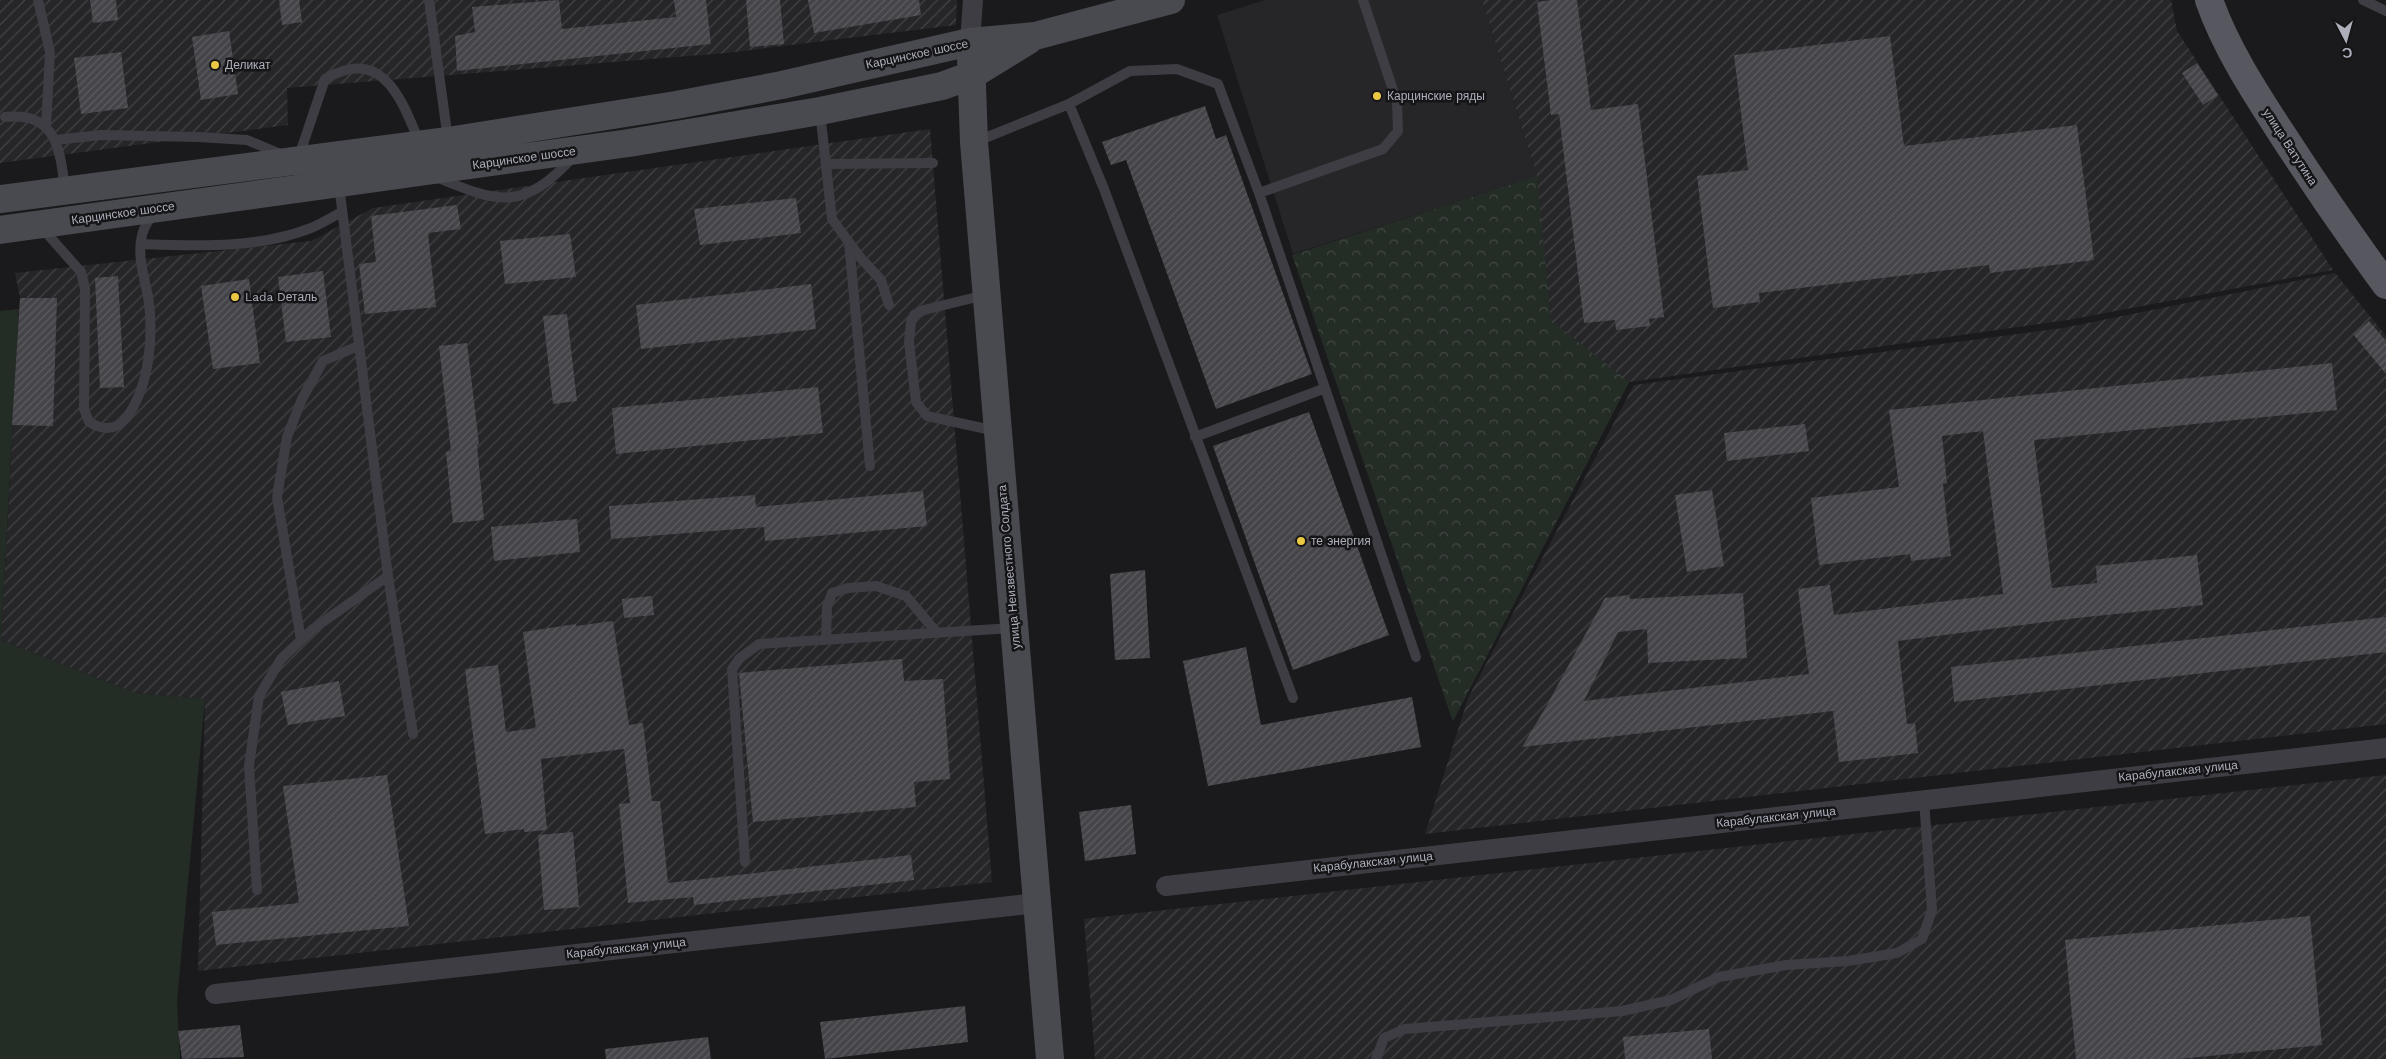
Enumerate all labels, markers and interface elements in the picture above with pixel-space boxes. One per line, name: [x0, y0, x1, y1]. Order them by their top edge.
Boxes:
north arrow: [2321, 15, 2371, 65]
street label: Карцинское шоссе: [865, 36, 970, 72]
text: С: [2341, 44, 2353, 61]
place label: Деликат: [225, 58, 271, 72]
marker: Деликат: [209, 59, 221, 71]
place label: Карцинские ряды: [1387, 89, 1485, 103]
marker: Карцинские ряды: [1371, 90, 1383, 102]
street label: улица Ватутина: [2260, 106, 2320, 188]
street label: Карцинское шоссе: [471, 144, 577, 172]
street label: Карцинское шоссе: [70, 199, 176, 227]
place label: Lada Dеталь: [245, 290, 317, 304]
marker: Lada Dеталь: [229, 291, 241, 303]
street label: улица Неизвестного Солдата: [995, 484, 1023, 650]
place label: те энергия: [1311, 534, 1371, 548]
marker: те энергия: [1295, 535, 1307, 547]
street label: Карабулакская улица: [2118, 758, 2239, 784]
street label: Карабулакская улица: [1716, 804, 1837, 830]
street label: Карабулакская улица: [1313, 849, 1434, 875]
street label: Карабулакская улица: [566, 935, 687, 961]

